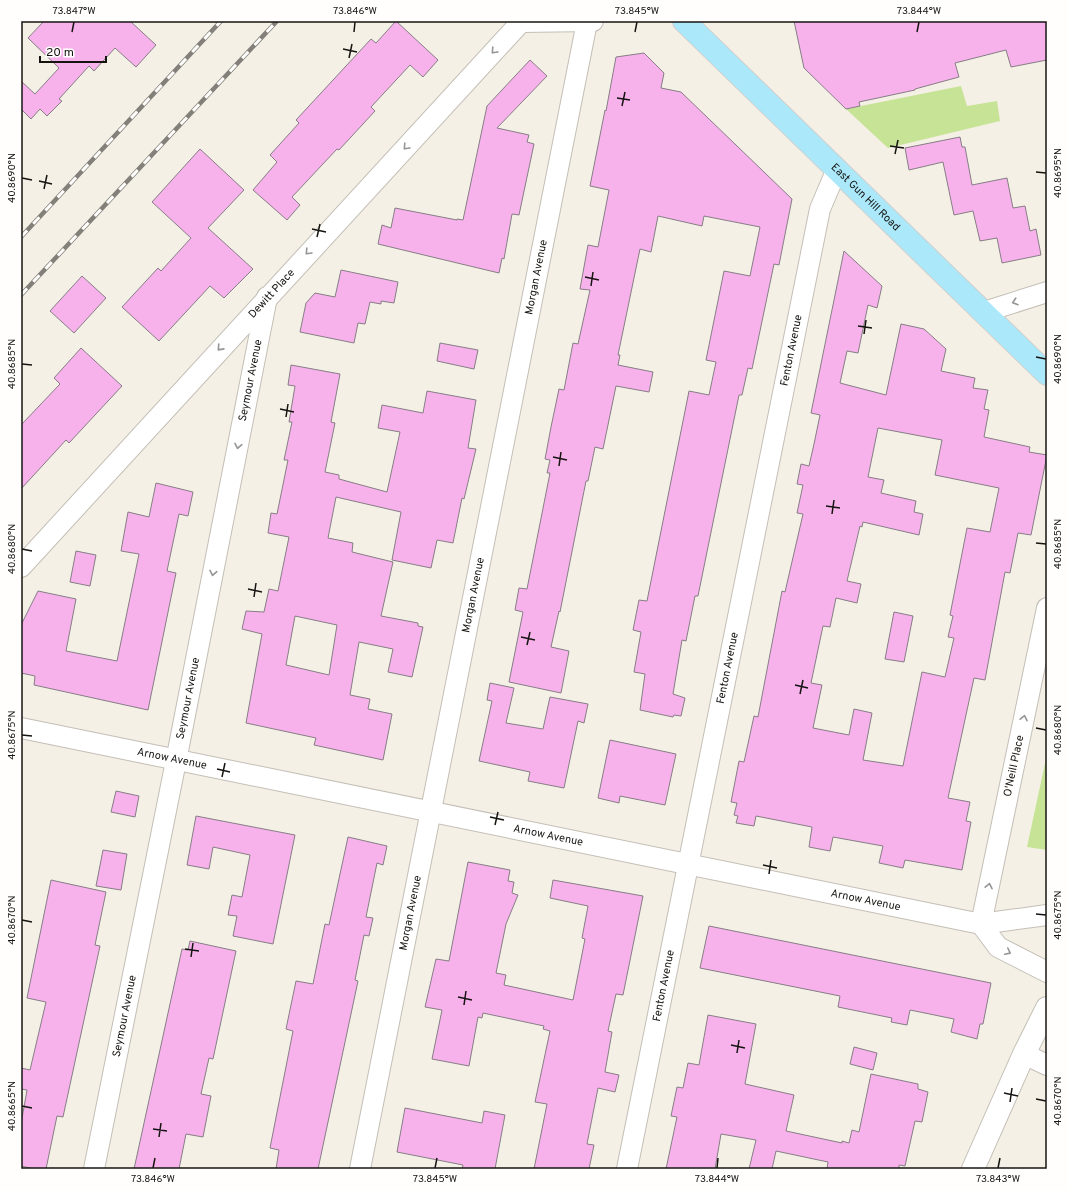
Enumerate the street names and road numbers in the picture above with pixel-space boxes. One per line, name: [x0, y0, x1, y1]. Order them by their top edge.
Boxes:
street label: East Gun Hill Road: [828, 161, 903, 234]
street label: Morgan Avenue: [522, 238, 551, 316]
street label: Dewitt Place: [246, 266, 298, 321]
street label: Fenton Avenue: [778, 313, 806, 387]
street label: Seymour Avenue: [236, 338, 266, 423]
street label: Morgan Avenue: [459, 556, 488, 634]
street label: Fenton Avenue: [714, 631, 742, 705]
street label: Seymour Avenue: [173, 656, 203, 741]
street label: O'Neill Place: [1001, 734, 1027, 798]
street label: Arnow Avenue: [136, 745, 208, 773]
street label: Arnow Avenue: [512, 822, 584, 850]
street label: Morgan Avenue: [396, 874, 425, 952]
street label: Arnow Avenue: [829, 886, 902, 914]
street label: Fenton Avenue: [650, 949, 678, 1023]
street label: Seymour Avenue: [110, 974, 140, 1058]

